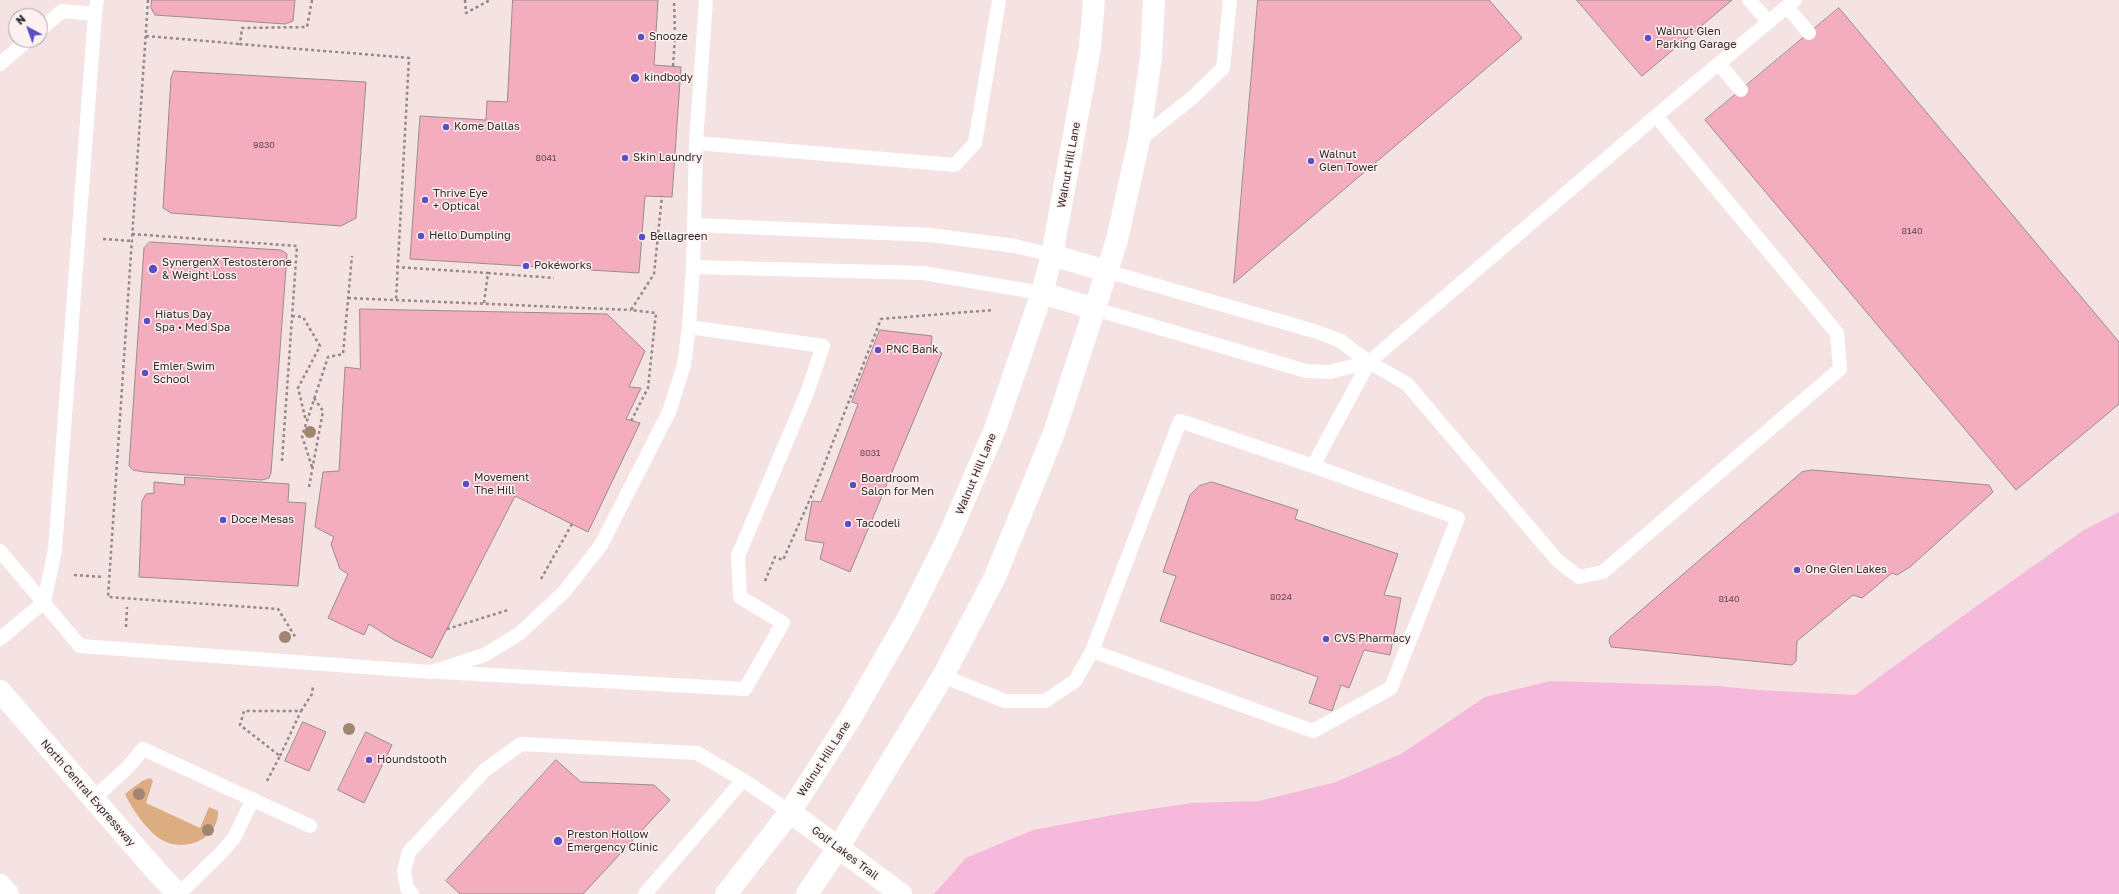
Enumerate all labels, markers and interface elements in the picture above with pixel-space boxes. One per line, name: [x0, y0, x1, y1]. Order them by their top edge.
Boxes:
north arrow: [8, 8, 48, 48]
text: N: [13, 12, 28, 27]
place label: Walnut Glen Parking Garage: [1656, 25, 1737, 51]
place label: Snooze: [649, 30, 688, 44]
marker: Snooze: [636, 32, 646, 42]
marker: Walnut Glen Parking Garage: [1643, 33, 1653, 43]
place label: kindbody: [644, 71, 693, 85]
marker: kindbody: [629, 72, 641, 84]
place label: Kome Dallas: [454, 120, 520, 134]
street label: Walnut Hill Lane: [1055, 121, 1083, 209]
marker: Kome Dallas: [441, 122, 451, 132]
house number: 9830: [253, 140, 275, 150]
place label: Walnut Glen Tower: [1319, 148, 1378, 174]
place label: Skin Laundry: [633, 151, 702, 165]
house number: 8041: [536, 153, 556, 163]
marker: Skin Laundry: [620, 153, 630, 163]
marker: Walnut Glen Tower: [1306, 156, 1316, 166]
place label: Thrive Eye + Optical: [433, 187, 488, 213]
marker: Thrive Eye + Optical: [420, 195, 430, 205]
house number: 8140: [1902, 226, 1922, 236]
place label: Hello Dumpling: [429, 229, 511, 243]
place label: Bellagreen: [650, 230, 707, 244]
marker: Hello Dumpling: [416, 231, 426, 241]
marker: Bellagreen: [637, 232, 647, 242]
place label: SynergenX Testosterone & Weight Loss: [162, 256, 292, 282]
place label: Pokéworks: [534, 259, 592, 273]
marker: Pokéworks: [521, 261, 531, 271]
marker: SynergenX Testosterone & Weight Loss: [147, 263, 159, 275]
place label: Hiatus Day Spa • Med Spa: [155, 308, 230, 334]
marker: Hiatus Day Spa • Med Spa: [142, 316, 152, 326]
place label: PNC Bank: [886, 343, 938, 357]
marker: PNC Bank: [873, 345, 883, 355]
place label: Emler Swim School: [153, 360, 215, 386]
marker: Emler Swim School: [140, 368, 150, 378]
street label: Walnut Hill Lane: [953, 431, 999, 517]
house number: 8031: [860, 448, 880, 458]
place label: Movement The Hill: [474, 471, 529, 497]
place label: Boardroom Salon for Men: [861, 472, 934, 498]
marker: Movement The Hill: [461, 479, 471, 489]
marker: Boardroom Salon for Men: [848, 480, 858, 490]
place label: Doce Mesas: [231, 513, 294, 527]
marker: Doce Mesas: [218, 515, 228, 525]
place label: Tacodeli: [856, 517, 900, 531]
marker: Tacodeli: [843, 519, 853, 529]
place label: One Glen Lakes: [1805, 563, 1887, 577]
marker: One Glen Lakes: [1792, 565, 1802, 575]
house number: 8024: [1270, 592, 1292, 602]
house number: 8140: [1719, 594, 1739, 604]
place label: CVS Pharmacy: [1334, 632, 1411, 646]
marker: CVS Pharmacy: [1321, 634, 1331, 644]
street label: Walnut Hill Lane: [795, 719, 853, 799]
street label: North Central Expressway: [38, 737, 138, 849]
place label: Houndstooth: [377, 753, 447, 767]
marker: Houndstooth: [364, 755, 374, 765]
street label: Golf Lakes Trail: [809, 823, 881, 883]
place label: Preston Hollow Emergency Clinic: [567, 828, 658, 854]
marker: Preston Hollow Emergency Clinic: [552, 835, 564, 847]

